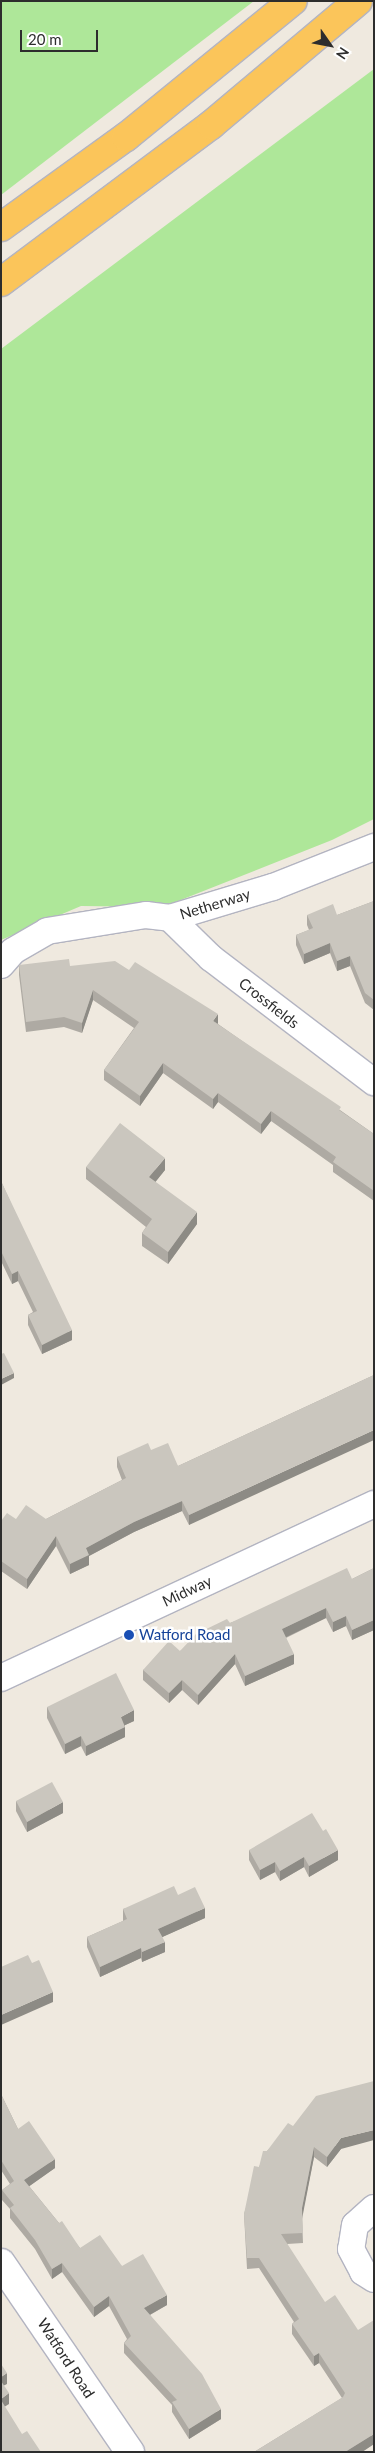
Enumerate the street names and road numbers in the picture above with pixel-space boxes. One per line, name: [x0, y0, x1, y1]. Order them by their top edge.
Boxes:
street label: Netherway: [178, 885, 252, 923]
street label: Crossfields: [235, 974, 303, 1032]
street label: Midway: [159, 1572, 215, 1610]
street label: Watford Road: [34, 2315, 98, 2401]

